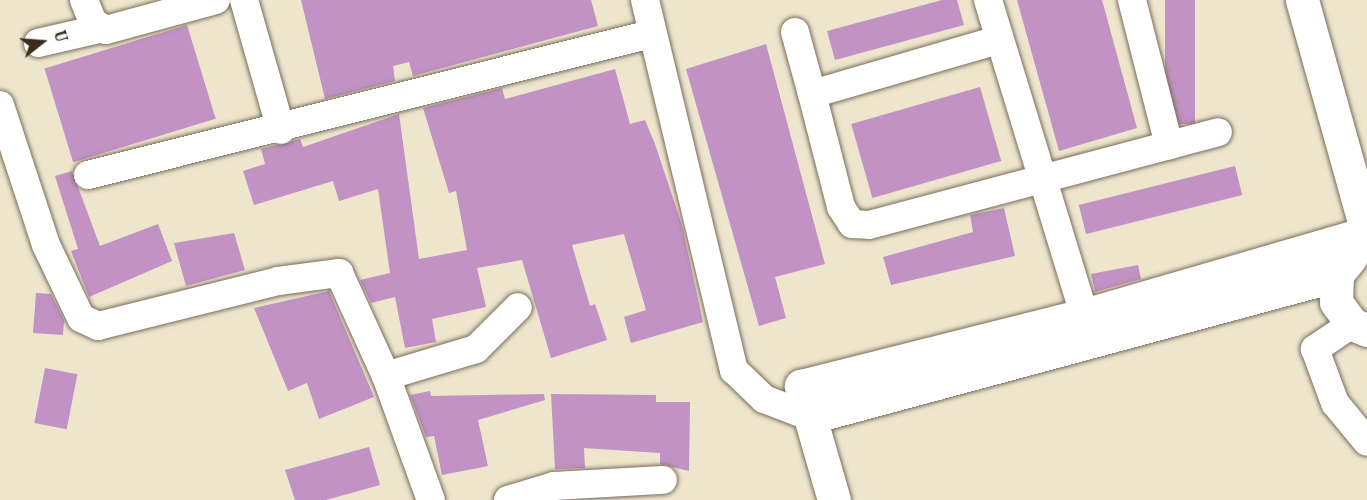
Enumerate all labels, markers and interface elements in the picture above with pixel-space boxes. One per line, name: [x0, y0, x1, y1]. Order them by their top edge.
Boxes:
north arrow: [12, 12, 72, 72]
text: U: [47, 28, 71, 45]

